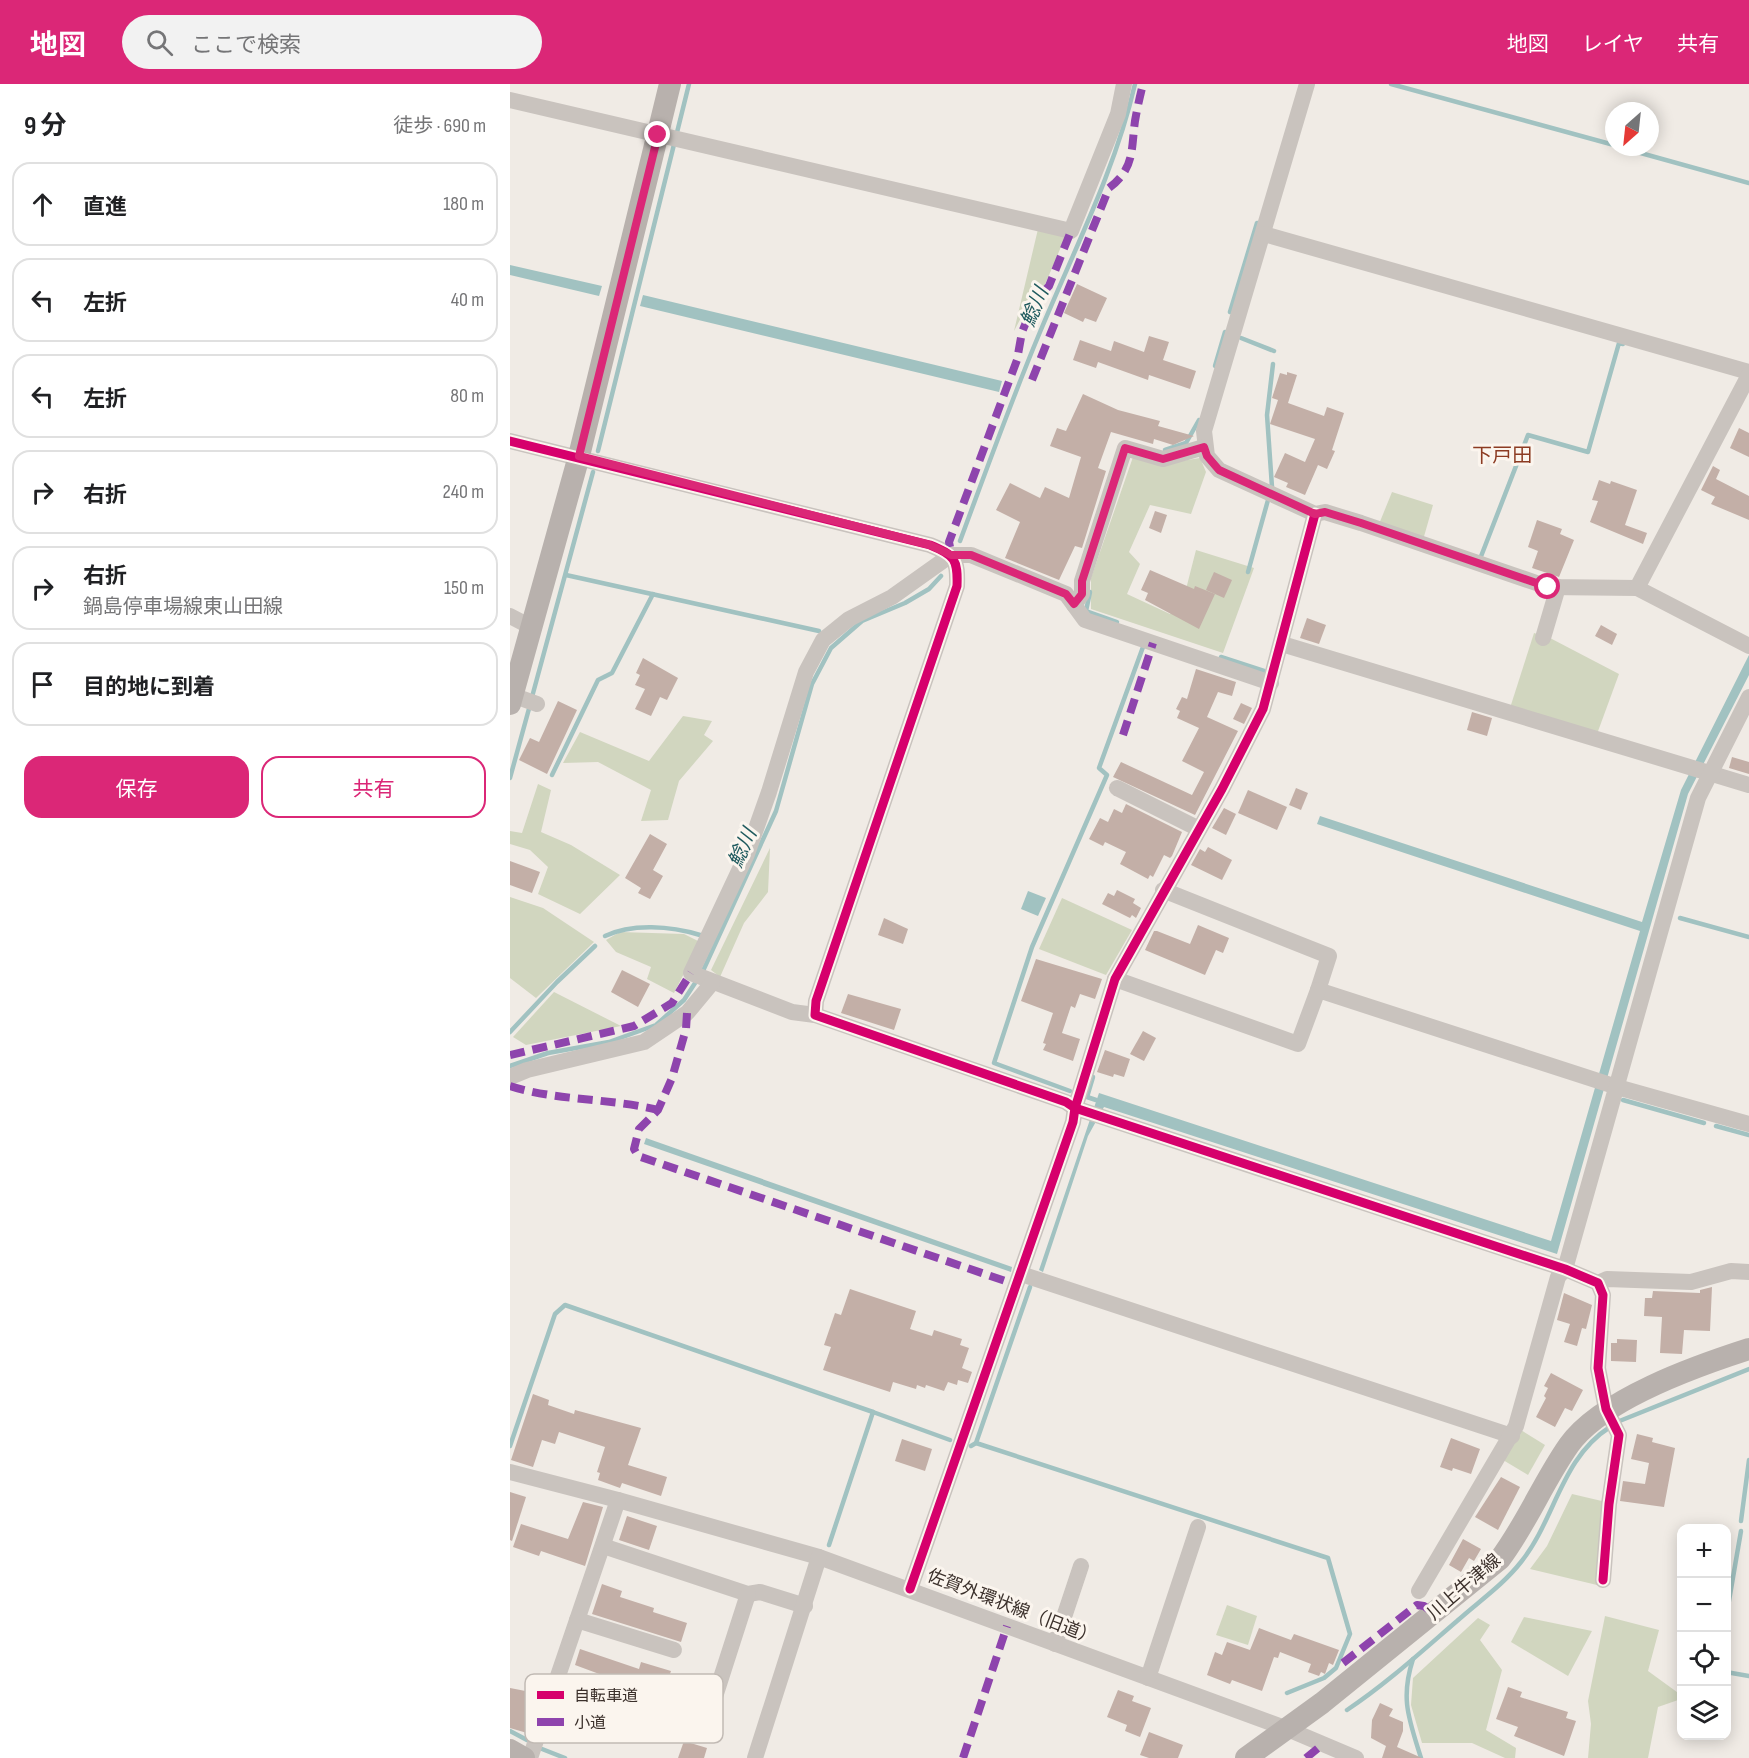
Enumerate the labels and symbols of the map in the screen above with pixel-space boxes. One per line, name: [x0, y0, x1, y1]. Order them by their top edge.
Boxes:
north arrow: [1605, 102, 1659, 156]
route end: [644, 121, 670, 147]
water label: 鯰川: [1016, 282, 1055, 330]
district label: 下戸田: [1472, 444, 1532, 468]
route start: [1534, 573, 1560, 599]
water label: 鯰川: [724, 823, 763, 871]
street label: 川上牛津線: [1423, 1550, 1505, 1624]
street label: 佐賀外環状線（旧道）: [924, 1565, 1100, 1649]
legend: [525, 1674, 723, 1743]
text: 自転車道: [574, 1687, 638, 1706]
text: 小道: [574, 1714, 606, 1733]

